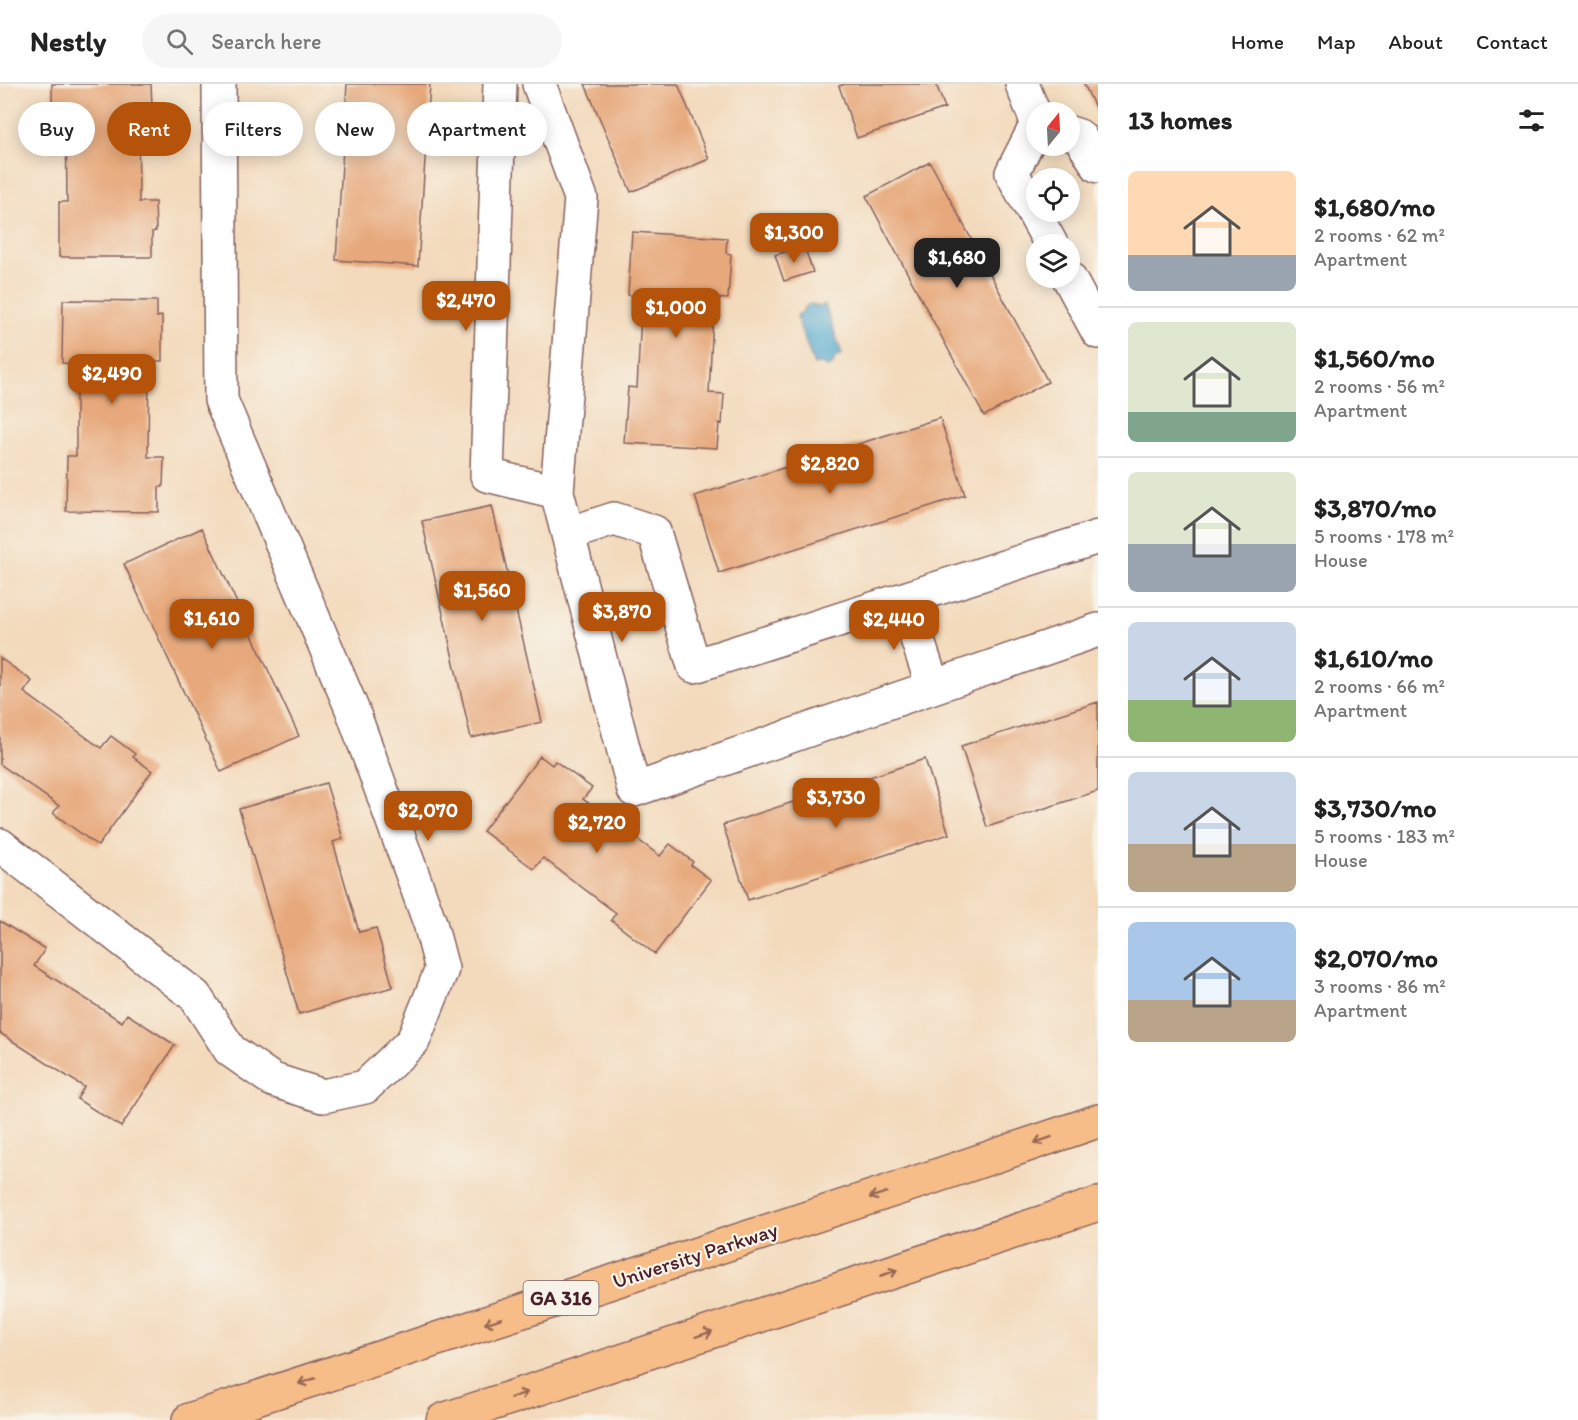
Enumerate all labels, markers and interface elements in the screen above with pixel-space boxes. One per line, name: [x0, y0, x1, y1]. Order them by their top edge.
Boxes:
search box: [142, 14, 562, 68]
text: Nestly: [30, 24, 106, 58]
icon: search: [163, 25, 196, 58]
text: Search here: [211, 28, 322, 55]
text: Home: [1231, 29, 1284, 54]
text: Map: [1317, 29, 1356, 54]
text: About: [1389, 29, 1443, 54]
text: Contact: [1476, 29, 1548, 54]
chip: Buy: [18, 102, 95, 156]
chip: Rent: [107, 102, 191, 156]
chip: Filters: [203, 102, 303, 156]
chip: New: [315, 102, 395, 156]
chip: Apartment: [407, 102, 547, 156]
north arrow: [1026, 102, 1080, 156]
map controls: [1026, 102, 1080, 288]
text: 13 homes: [1128, 104, 1232, 136]
icon: filters: [1515, 104, 1548, 137]
button: locate: [1026, 168, 1080, 222]
text: $1,680/mo: [1314, 191, 1435, 223]
icon: home: [1176, 195, 1248, 267]
pin: $1,300: [745, 213, 843, 264]
text: $1,300: [764, 220, 824, 244]
text: 2 rooms · 62 m²: [1314, 223, 1445, 247]
button: layers: [1026, 234, 1080, 288]
pin: $1,680: [908, 238, 1006, 289]
text: $1,680: [928, 245, 986, 269]
text: Apartment: [1314, 247, 1407, 271]
pin: $2,470: [417, 281, 515, 332]
text: $2,470: [436, 288, 496, 312]
pin: $1,000: [627, 288, 725, 339]
text: $1,000: [645, 295, 707, 319]
text: $1,560/mo: [1314, 342, 1435, 374]
icon: home: [1176, 346, 1248, 418]
pin: $2,490: [63, 354, 161, 405]
text: $2,490: [82, 361, 142, 385]
text: 2 rooms · 56 m²: [1314, 374, 1445, 398]
text: Apartment: [1314, 398, 1407, 422]
pin: $2,820: [781, 444, 879, 495]
text: $2,820: [800, 451, 860, 475]
text: $3,870/mo: [1314, 492, 1437, 524]
icon: home: [1176, 496, 1248, 568]
text: 5 rooms · 178 m²: [1314, 524, 1454, 548]
text: House: [1314, 548, 1368, 572]
pin: $1,560: [433, 571, 531, 622]
text: $1,560: [453, 578, 511, 602]
pin: $3,870: [573, 592, 671, 643]
pin: $1,610: [163, 599, 261, 650]
text: $3,870: [593, 599, 651, 623]
pin: $2,440: [845, 600, 943, 651]
text: $1,610: [184, 606, 240, 630]
text: $2,440: [863, 607, 925, 631]
text: $1,610/mo: [1314, 642, 1433, 674]
icon: home: [1176, 646, 1248, 718]
text: 2 rooms · 66 m²: [1314, 674, 1445, 698]
text: Apartment: [1314, 698, 1407, 722]
pin: $3,730: [787, 778, 885, 829]
text: $3,730: [807, 785, 865, 809]
pin: $2,070: [379, 791, 477, 842]
text: $3,730/mo: [1314, 792, 1437, 824]
icon: home: [1176, 796, 1248, 868]
text: $2,070: [398, 798, 458, 822]
pin: $2,720: [548, 803, 646, 854]
text: $2,720: [568, 810, 626, 834]
text: 5 rooms · 183 m²: [1314, 824, 1455, 848]
text: House: [1314, 848, 1368, 872]
text: $2,070/mo: [1314, 942, 1438, 974]
icon: home: [1176, 946, 1248, 1018]
text: 3 rooms · 86 m²: [1314, 974, 1446, 998]
text: Apartment: [1314, 998, 1407, 1022]
one-way arrow: [1033, 1135, 1052, 1146]
one-way arrow: [869, 1190, 888, 1201]
street label: University Parkway: [609, 1216, 781, 1293]
one-way arrow: [879, 1267, 898, 1278]
road number: GA 316: [524, 1281, 598, 1315]
one-way arrow: [484, 1316, 503, 1327]
one-way arrow: [694, 1328, 713, 1339]
one-way arrow: [298, 1377, 317, 1388]
one-way arrow: [509, 1389, 528, 1400]

